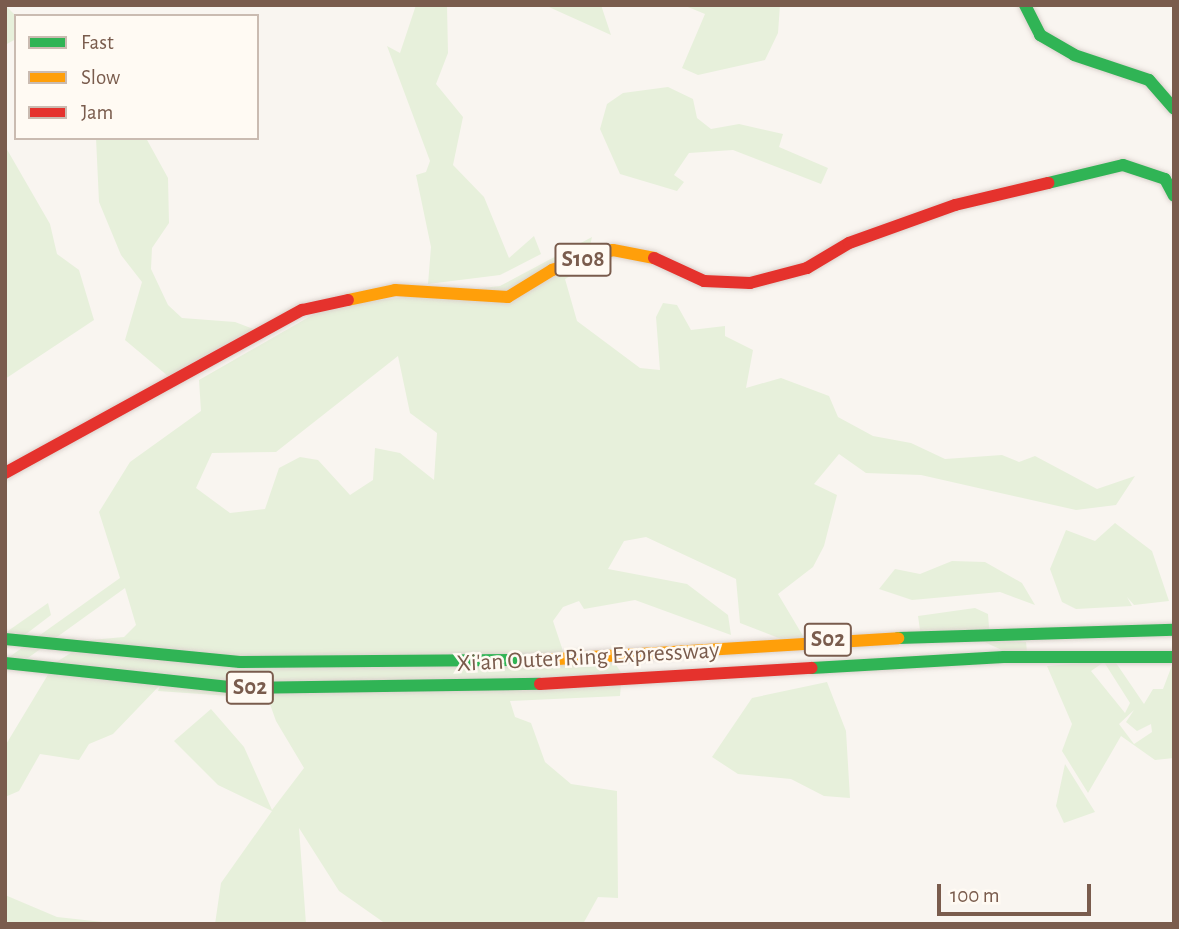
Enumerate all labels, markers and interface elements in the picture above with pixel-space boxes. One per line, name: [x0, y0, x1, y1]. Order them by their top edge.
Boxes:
legend: [14, 14, 259, 140]
text: Fast: [81, 32, 114, 53]
text: Slow: [81, 67, 120, 88]
text: Jam: [81, 102, 113, 123]
road number: S108: [553, 241, 613, 280]
road number: S02: [804, 620, 852, 660]
street label: Xi'an Outer Ring Expressway: [456, 637, 720, 679]
road number: S02: [226, 668, 274, 708]
scale bar: [941, 870, 1095, 914]
text: 100 m: [950, 885, 1000, 906]

